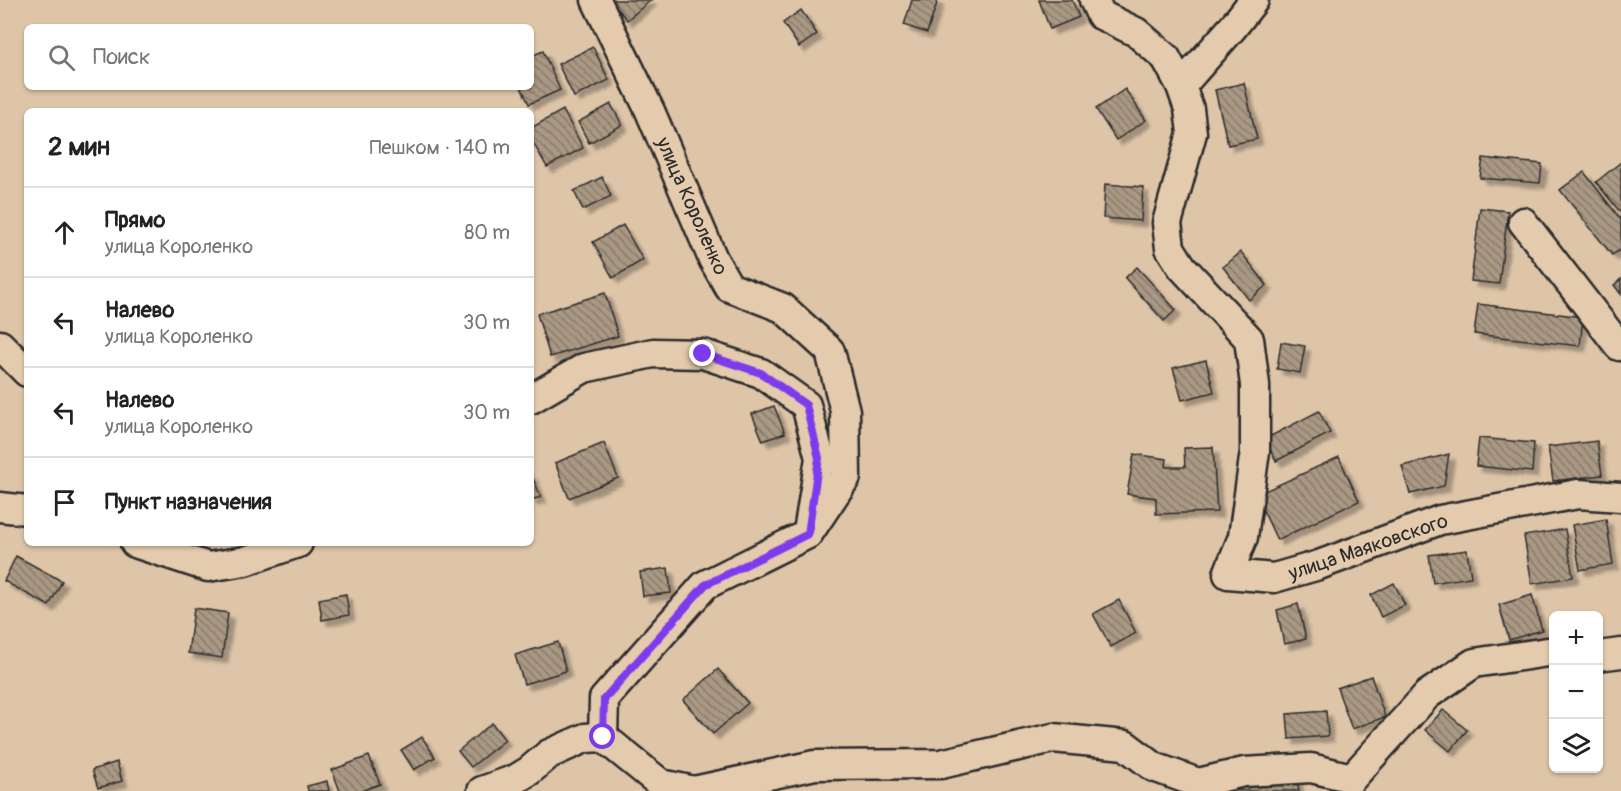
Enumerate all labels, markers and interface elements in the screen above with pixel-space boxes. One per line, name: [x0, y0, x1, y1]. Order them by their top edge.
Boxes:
search box: [24, 24, 534, 90]
icon: search: [45, 41, 78, 74]
text: Поиск: [93, 43, 150, 71]
text: 2 мин: [48, 131, 110, 163]
street label: улица Короленко: [650, 132, 734, 279]
text: Пешком · 140 m: [369, 135, 510, 160]
text: Прямо: [105, 206, 165, 234]
icon: ahead: [48, 216, 81, 249]
text: 80 m: [464, 220, 510, 245]
text: улица Короленко: [105, 234, 253, 259]
text: Налево: [105, 296, 174, 324]
icon: left: [48, 306, 81, 339]
text: 30 m: [463, 310, 510, 335]
text: улица Короленко: [105, 324, 253, 349]
route end: [689, 340, 715, 366]
text: Налево: [105, 386, 174, 414]
icon: left: [48, 396, 81, 429]
text: 30 m: [463, 400, 510, 425]
text: улица Короленко: [105, 414, 253, 439]
icon: arrive: [48, 486, 81, 519]
text: Пункт назначения: [105, 488, 272, 516]
street label: улица Маяковского: [1284, 508, 1451, 586]
map controls: [1549, 611, 1603, 773]
button: +: [1549, 611, 1603, 665]
button: −: [1549, 665, 1603, 719]
button: layers: [1549, 719, 1603, 773]
route start: [589, 723, 615, 749]

